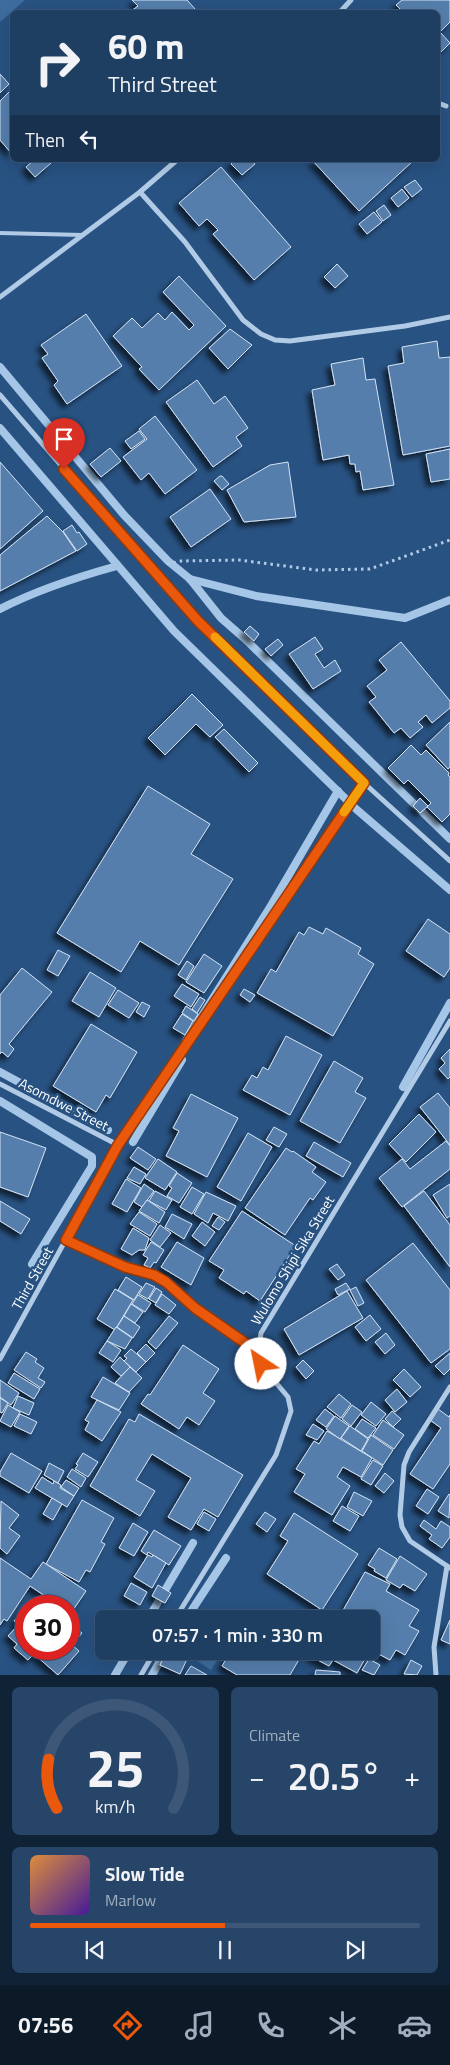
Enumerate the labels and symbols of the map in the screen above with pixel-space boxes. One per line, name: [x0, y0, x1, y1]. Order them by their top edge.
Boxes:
pin: [43, 418, 85, 469]
street label: Asomdwe Street: [15, 1072, 113, 1136]
street label: Wulomo Shipi Sika Street: [245, 1191, 339, 1329]
street label: Third Street: [6, 1243, 58, 1313]
position arrow: [234, 1337, 286, 1389]
speed limit sign: 30: [15, 1595, 80, 1660]

